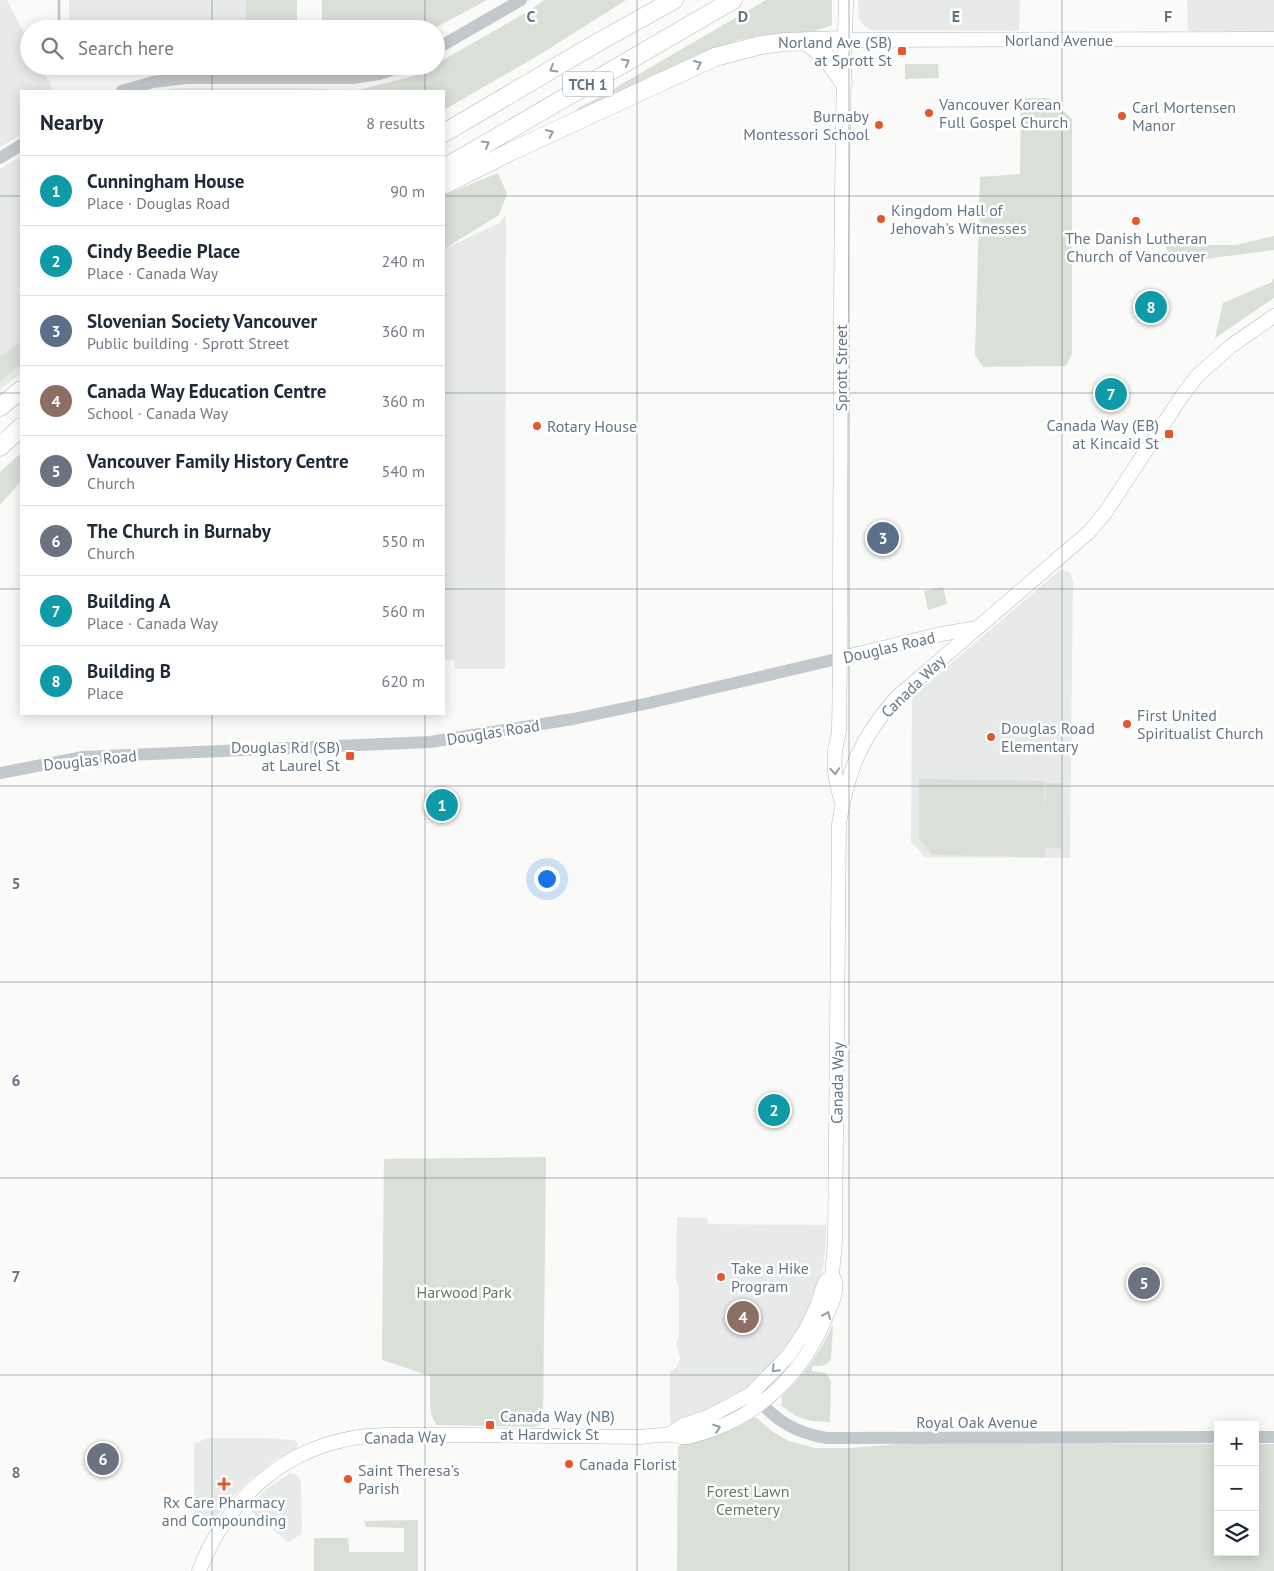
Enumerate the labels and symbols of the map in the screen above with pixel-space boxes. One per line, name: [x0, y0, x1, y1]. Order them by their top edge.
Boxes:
text: C: [527, 6, 536, 26]
text: D: [738, 6, 748, 26]
text: E: [952, 6, 960, 26]
text: F: [1164, 6, 1172, 26]
street label: Norland Avenue: [1005, 30, 1113, 50]
place label: Norland Ave (SB) at Sprott St: [778, 32, 893, 70]
marker: Norland Ave (SB) at Sprott St: [896, 45, 908, 57]
one-way arrow: [621, 58, 630, 68]
one-way arrow: [693, 60, 702, 70]
one-way arrow: [549, 62, 558, 72]
road number: TCH 1: [563, 72, 613, 96]
place label: Vancouver Korean Full Gospel Church: [938, 94, 1068, 132]
place label: Carl Mortensen Manor: [1132, 97, 1236, 135]
place label: Burnaby Montessori School: [743, 106, 870, 144]
marker: Vancouver Korean Full Gospel Church: [923, 107, 935, 119]
marker: Carl Mortensen Manor: [1116, 110, 1128, 122]
marker: Burnaby Montessori School: [873, 119, 885, 131]
one-way arrow: [545, 129, 554, 139]
one-way arrow: [480, 140, 489, 150]
place label: Kingdom Hall of Jehovah's Witnesses: [890, 200, 1027, 238]
marker: Kingdom Hall of Jehovah's Witnesses: [875, 213, 887, 225]
marker: The Danish Lutheran Church of Vancouver: [1130, 215, 1142, 227]
place label: The Danish Lutheran Church of Vancouver: [1065, 228, 1207, 266]
pin: 8: [1135, 288, 1167, 326]
street label: Sprott Street: [831, 324, 851, 412]
pin: 7: [1095, 375, 1127, 413]
place label: Canada Way (EB) at Kincaid St: [1046, 415, 1160, 453]
place label: Rotary House: [547, 416, 637, 436]
marker: Rotary House: [531, 420, 543, 432]
marker: Canada Way (EB) at Kincaid St: [1163, 428, 1175, 440]
pin: 3: [867, 519, 899, 557]
street label: Douglas Road: [841, 627, 937, 667]
street label: Canada Way: [877, 650, 950, 722]
place label: First United Spiritualist Church: [1137, 705, 1263, 743]
street label: Douglas Road: [445, 715, 541, 749]
place label: Douglas Road Elementary: [1001, 718, 1095, 756]
marker: First United Spiritualist Church: [1121, 718, 1133, 730]
marker: Douglas Road Elementary: [985, 731, 997, 743]
place label: Douglas Rd (SB) at Laurel St: [231, 737, 341, 775]
street label: Douglas Road: [42, 745, 138, 775]
marker: Douglas Rd (SB) at Laurel St: [344, 750, 356, 762]
one-way arrow: [829, 767, 840, 775]
pin: 1: [426, 786, 458, 824]
your location: [534, 866, 560, 892]
text: 5: [11, 873, 21, 893]
street label: Canada Way: [826, 1041, 848, 1124]
text: 6: [11, 1070, 21, 1090]
pin: 2: [758, 1091, 790, 1129]
place label: Take a Hike Program: [731, 1258, 809, 1296]
pin: 5: [1128, 1264, 1160, 1302]
text: 7: [11, 1266, 21, 1286]
marker: Take a Hike Program: [715, 1271, 727, 1283]
park label: Harwood Park: [416, 1282, 512, 1302]
pin: 4: [727, 1298, 759, 1336]
one-way arrow: [821, 1311, 831, 1320]
one-way arrow: [772, 1364, 781, 1373]
place label: Canada Way (NB) at Hardwick St: [500, 1406, 615, 1444]
street label: Royal Oak Avenue: [916, 1412, 1038, 1432]
marker: Canada Way (NB) at Hardwick St: [484, 1419, 496, 1431]
one-way arrow: [712, 1424, 721, 1434]
street label: Canada Way: [364, 1426, 447, 1448]
pin: 6: [87, 1440, 119, 1478]
place label: Canada Florist: [579, 1454, 677, 1474]
marker: Canada Florist: [563, 1458, 575, 1470]
place label: Saint Theresa's Parish: [358, 1460, 460, 1498]
text: 8: [11, 1462, 21, 1482]
marker: Saint Theresa's Parish: [342, 1473, 354, 1485]
marker: Rx Care Pharmacy and Compounding: [218, 1478, 230, 1490]
park label: Forest Lawn Cemetery: [706, 1481, 790, 1519]
place label: Rx Care Pharmacy and Compounding: [162, 1492, 286, 1530]

